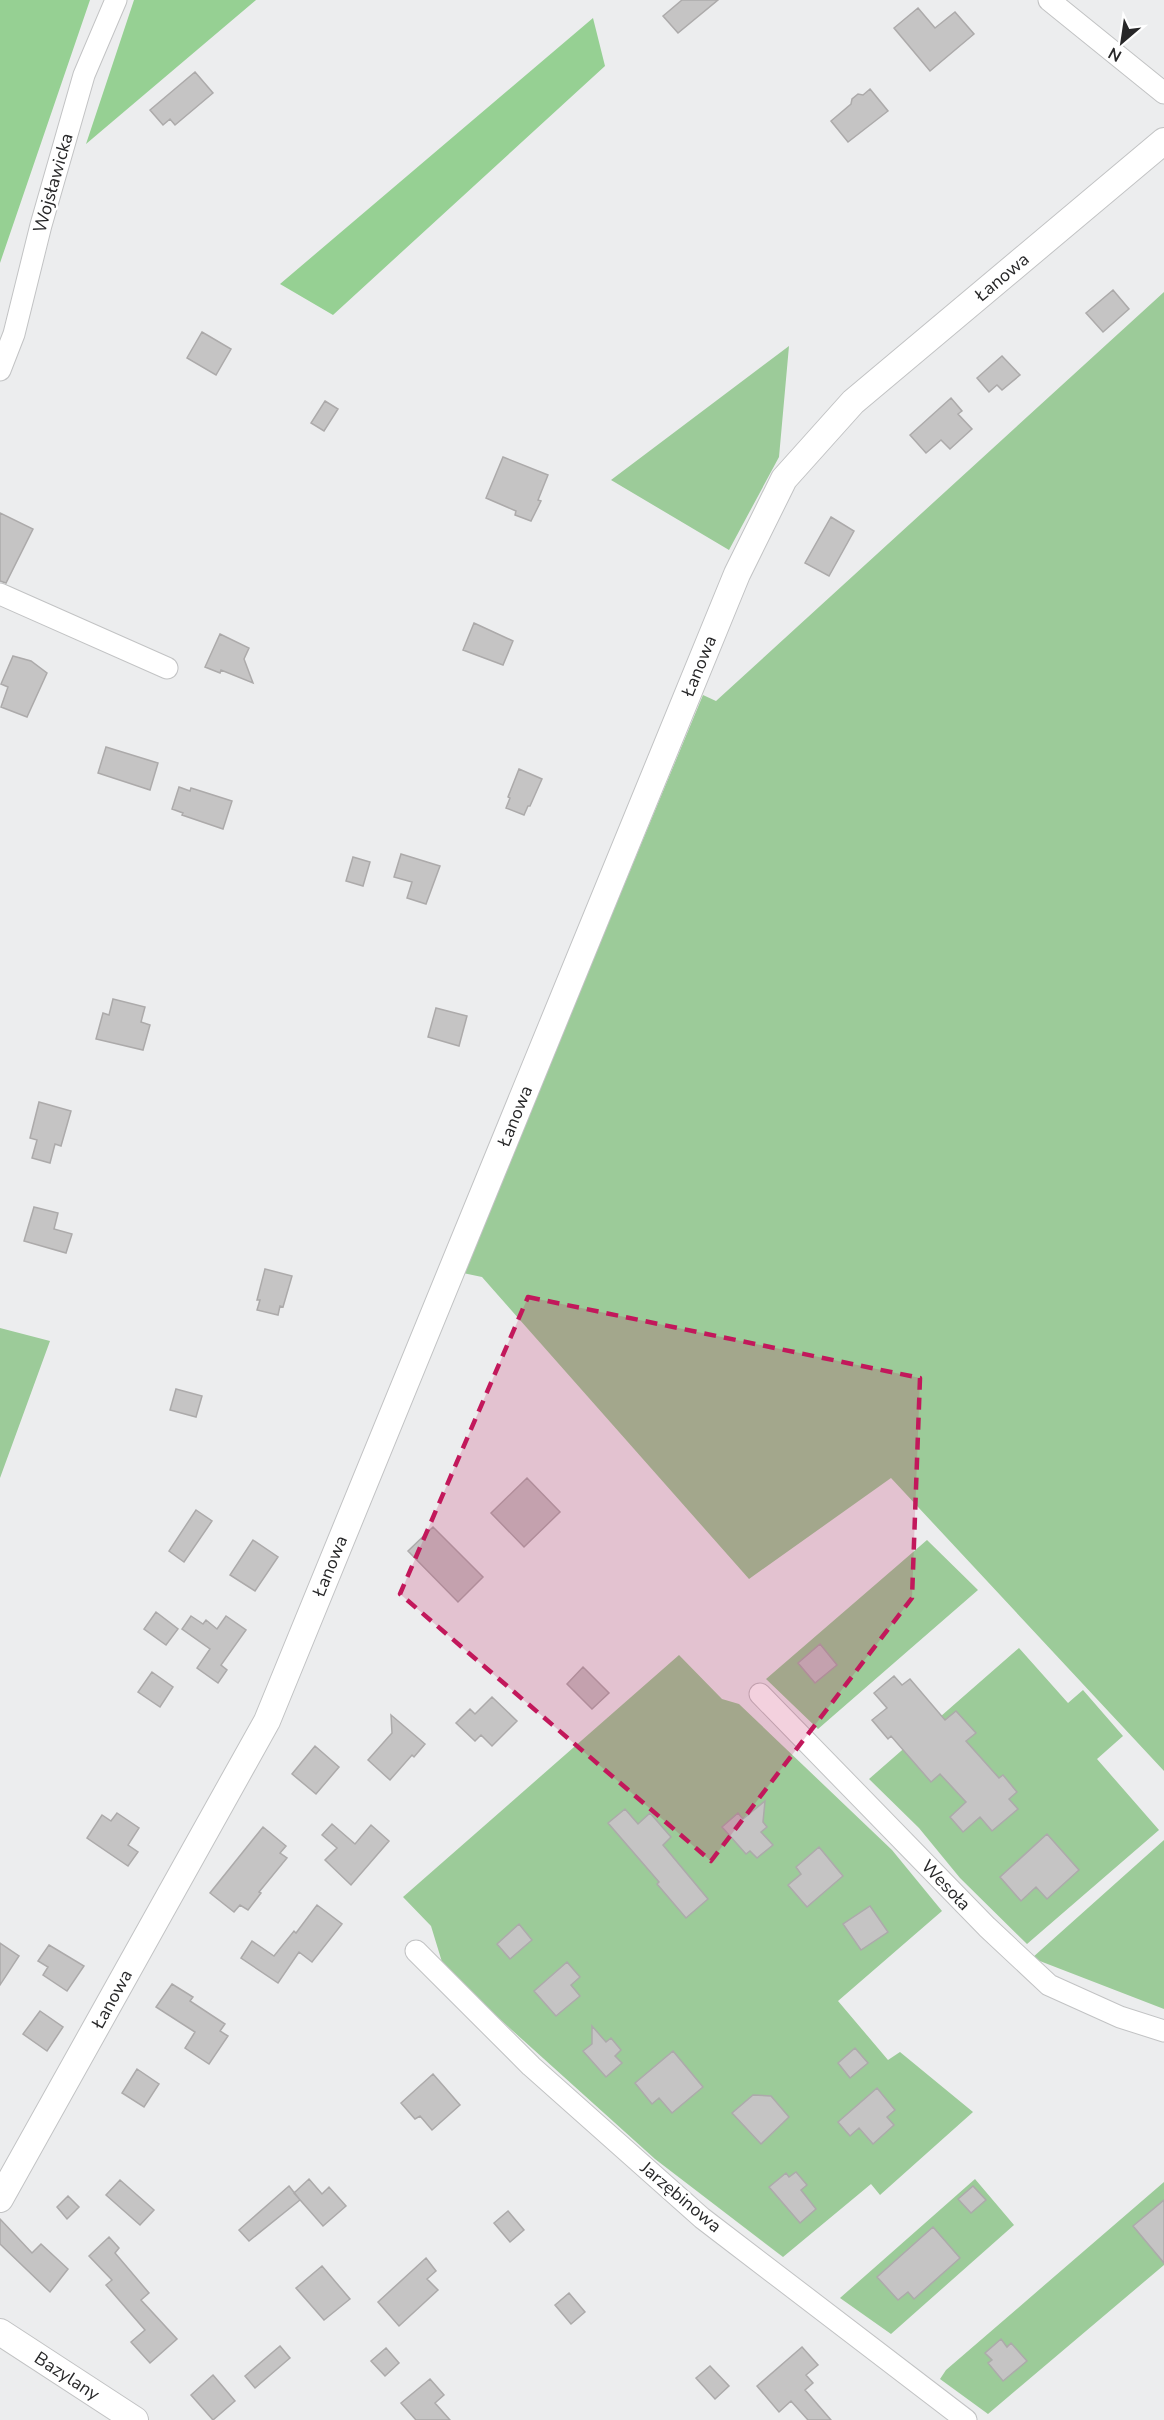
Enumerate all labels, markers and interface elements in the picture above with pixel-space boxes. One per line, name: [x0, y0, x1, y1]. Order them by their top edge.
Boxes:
north arrow: [1092, 12, 1152, 72]
text: N: [1105, 42, 1126, 67]
street label: Wojsławicka: [27, 130, 79, 236]
street label: Łanowa: [969, 247, 1034, 307]
street label: Łanowa: [676, 632, 722, 701]
street label: Łanowa: [492, 1082, 538, 1151]
street label: Łanowa: [307, 1532, 353, 1601]
street label: Wesoła: [916, 1854, 976, 1916]
street label: Łanowa: [86, 1965, 138, 2034]
street label: Jarzębinowa: [635, 2155, 727, 2238]
street label: Bazylany: [30, 2346, 105, 2406]

